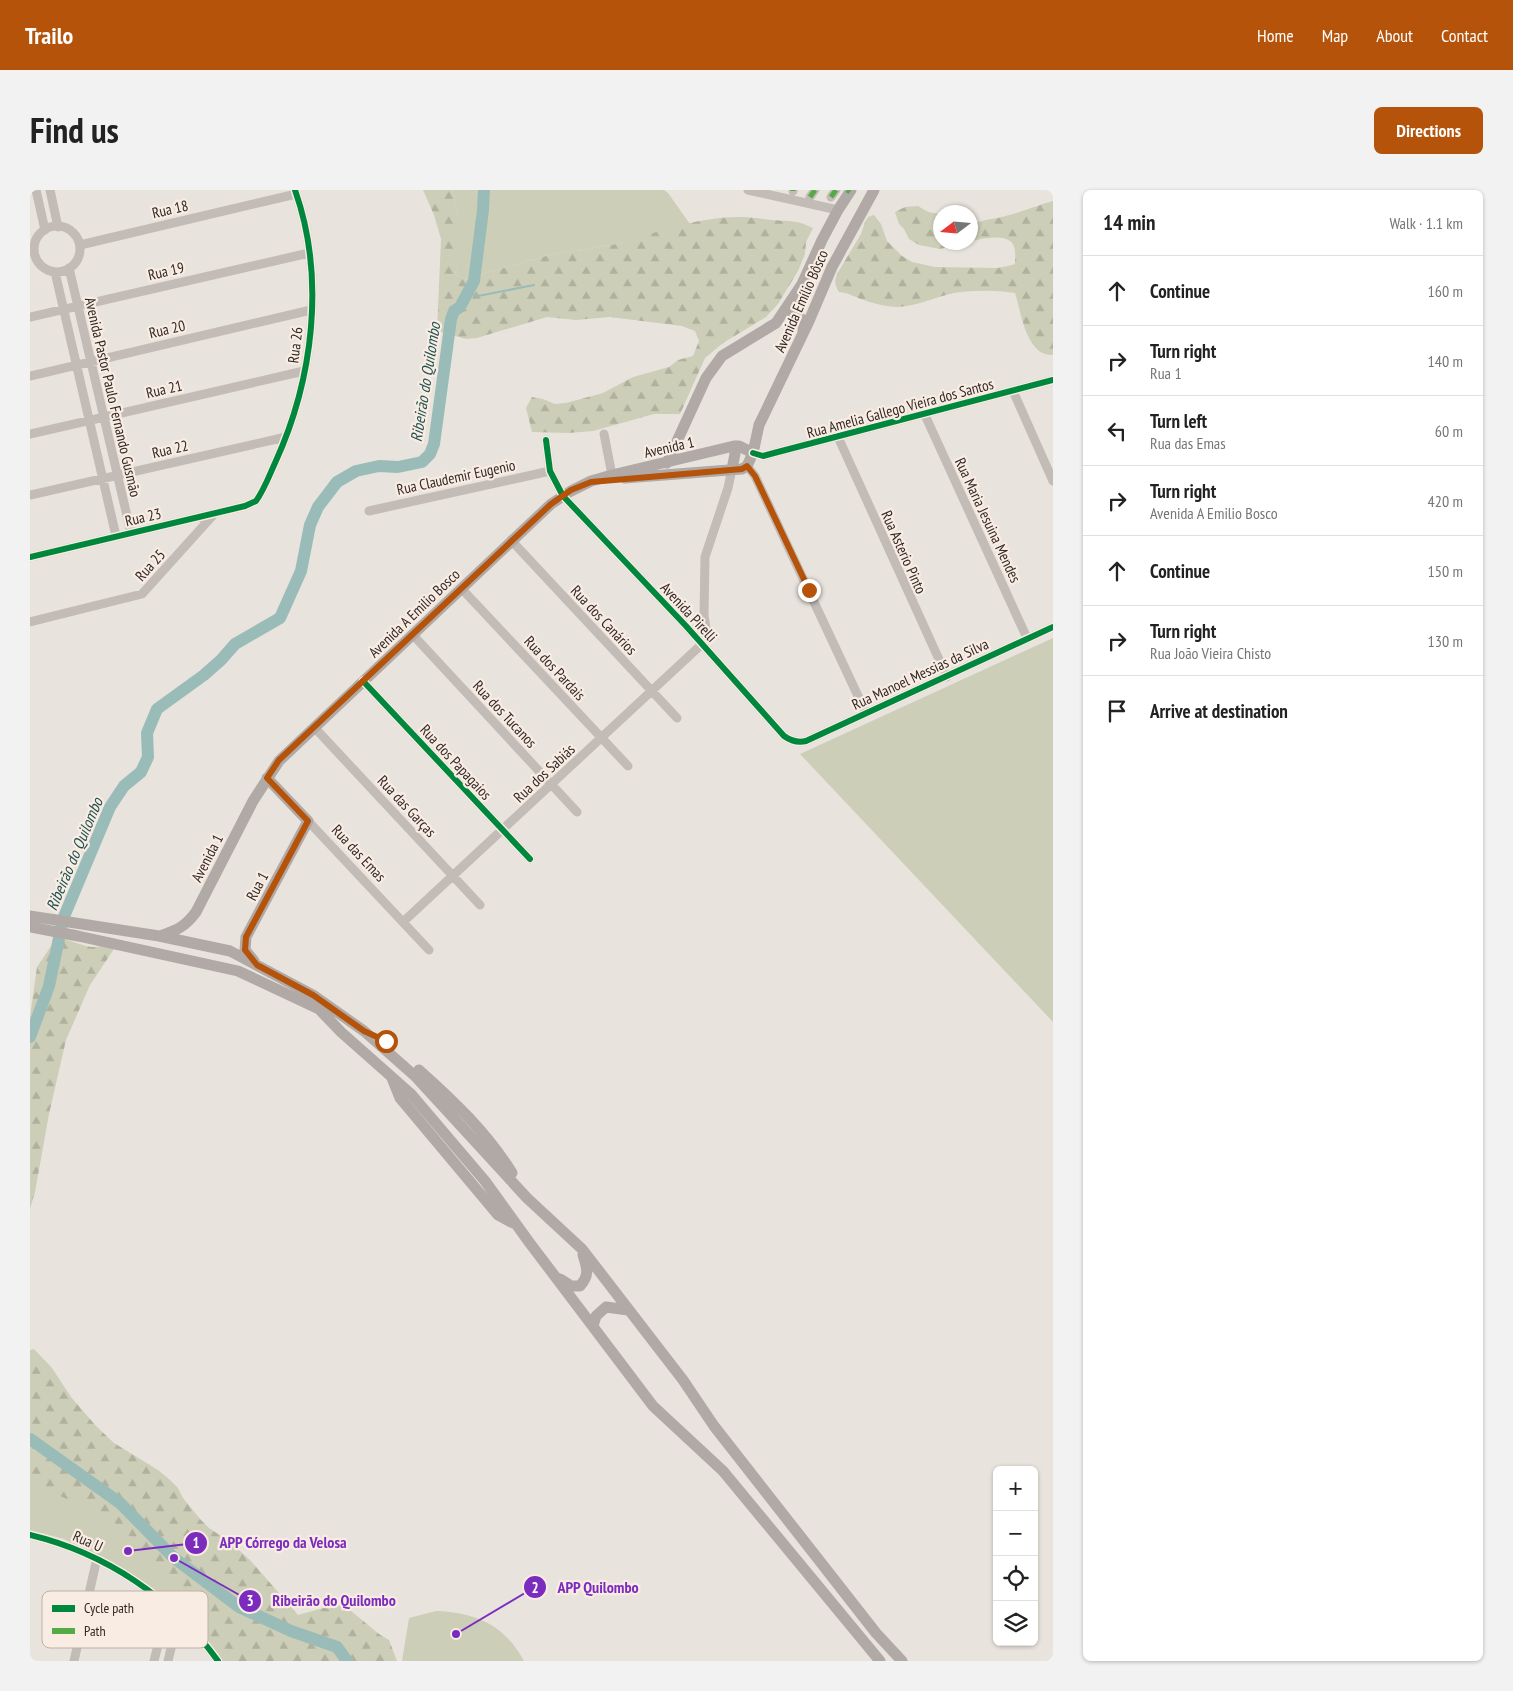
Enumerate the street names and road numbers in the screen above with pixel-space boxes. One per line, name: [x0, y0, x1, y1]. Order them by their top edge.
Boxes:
street label: Rua 18: [150, 196, 190, 222]
street label: Avenida Emílio Bôsco: [770, 247, 832, 355]
street label: Rua 19: [146, 258, 186, 284]
street label: Avenida Pastor Paulo Fernando Gusmão: [81, 295, 145, 499]
street label: Rua 20: [147, 316, 187, 342]
street label: Rua 26: [283, 326, 307, 364]
street label: Rua Amelia Gallego Vieira dos Santos: [805, 374, 995, 442]
street label: Rua 21: [144, 376, 184, 402]
street label: Avenida 1: [642, 432, 696, 462]
street label: Rua 22: [150, 436, 190, 462]
street label: Rua Claudemir Eugenio: [395, 455, 517, 499]
street label: Rua Maria Jesuina Mendes: [951, 455, 1025, 585]
street label: Rua 23: [123, 504, 163, 530]
street label: Rua Asterio Pinto: [877, 507, 931, 597]
street label: Rua 25: [131, 545, 169, 585]
street label: Avenida A Emilio Bosco: [364, 565, 464, 661]
street label: Avenida Pirelli: [657, 578, 721, 646]
street label: Rua dos Canários: [567, 581, 641, 659]
street label: Rua dos Pardais: [520, 632, 590, 704]
street label: Rua Manoel Messias da Silva: [849, 634, 991, 714]
street label: Rua dos Tucanos: [469, 676, 541, 752]
street label: Rua dos Papagaios: [416, 720, 496, 804]
street label: Rua dos Sabiás: [509, 740, 579, 806]
street label: Rua das Garças: [374, 771, 440, 841]
street label: Rua das Emas: [328, 821, 390, 885]
street label: Avenida 1: [187, 831, 227, 885]
street label: Rua 1: [242, 868, 272, 904]
street label: Rua U: [70, 1526, 106, 1556]

